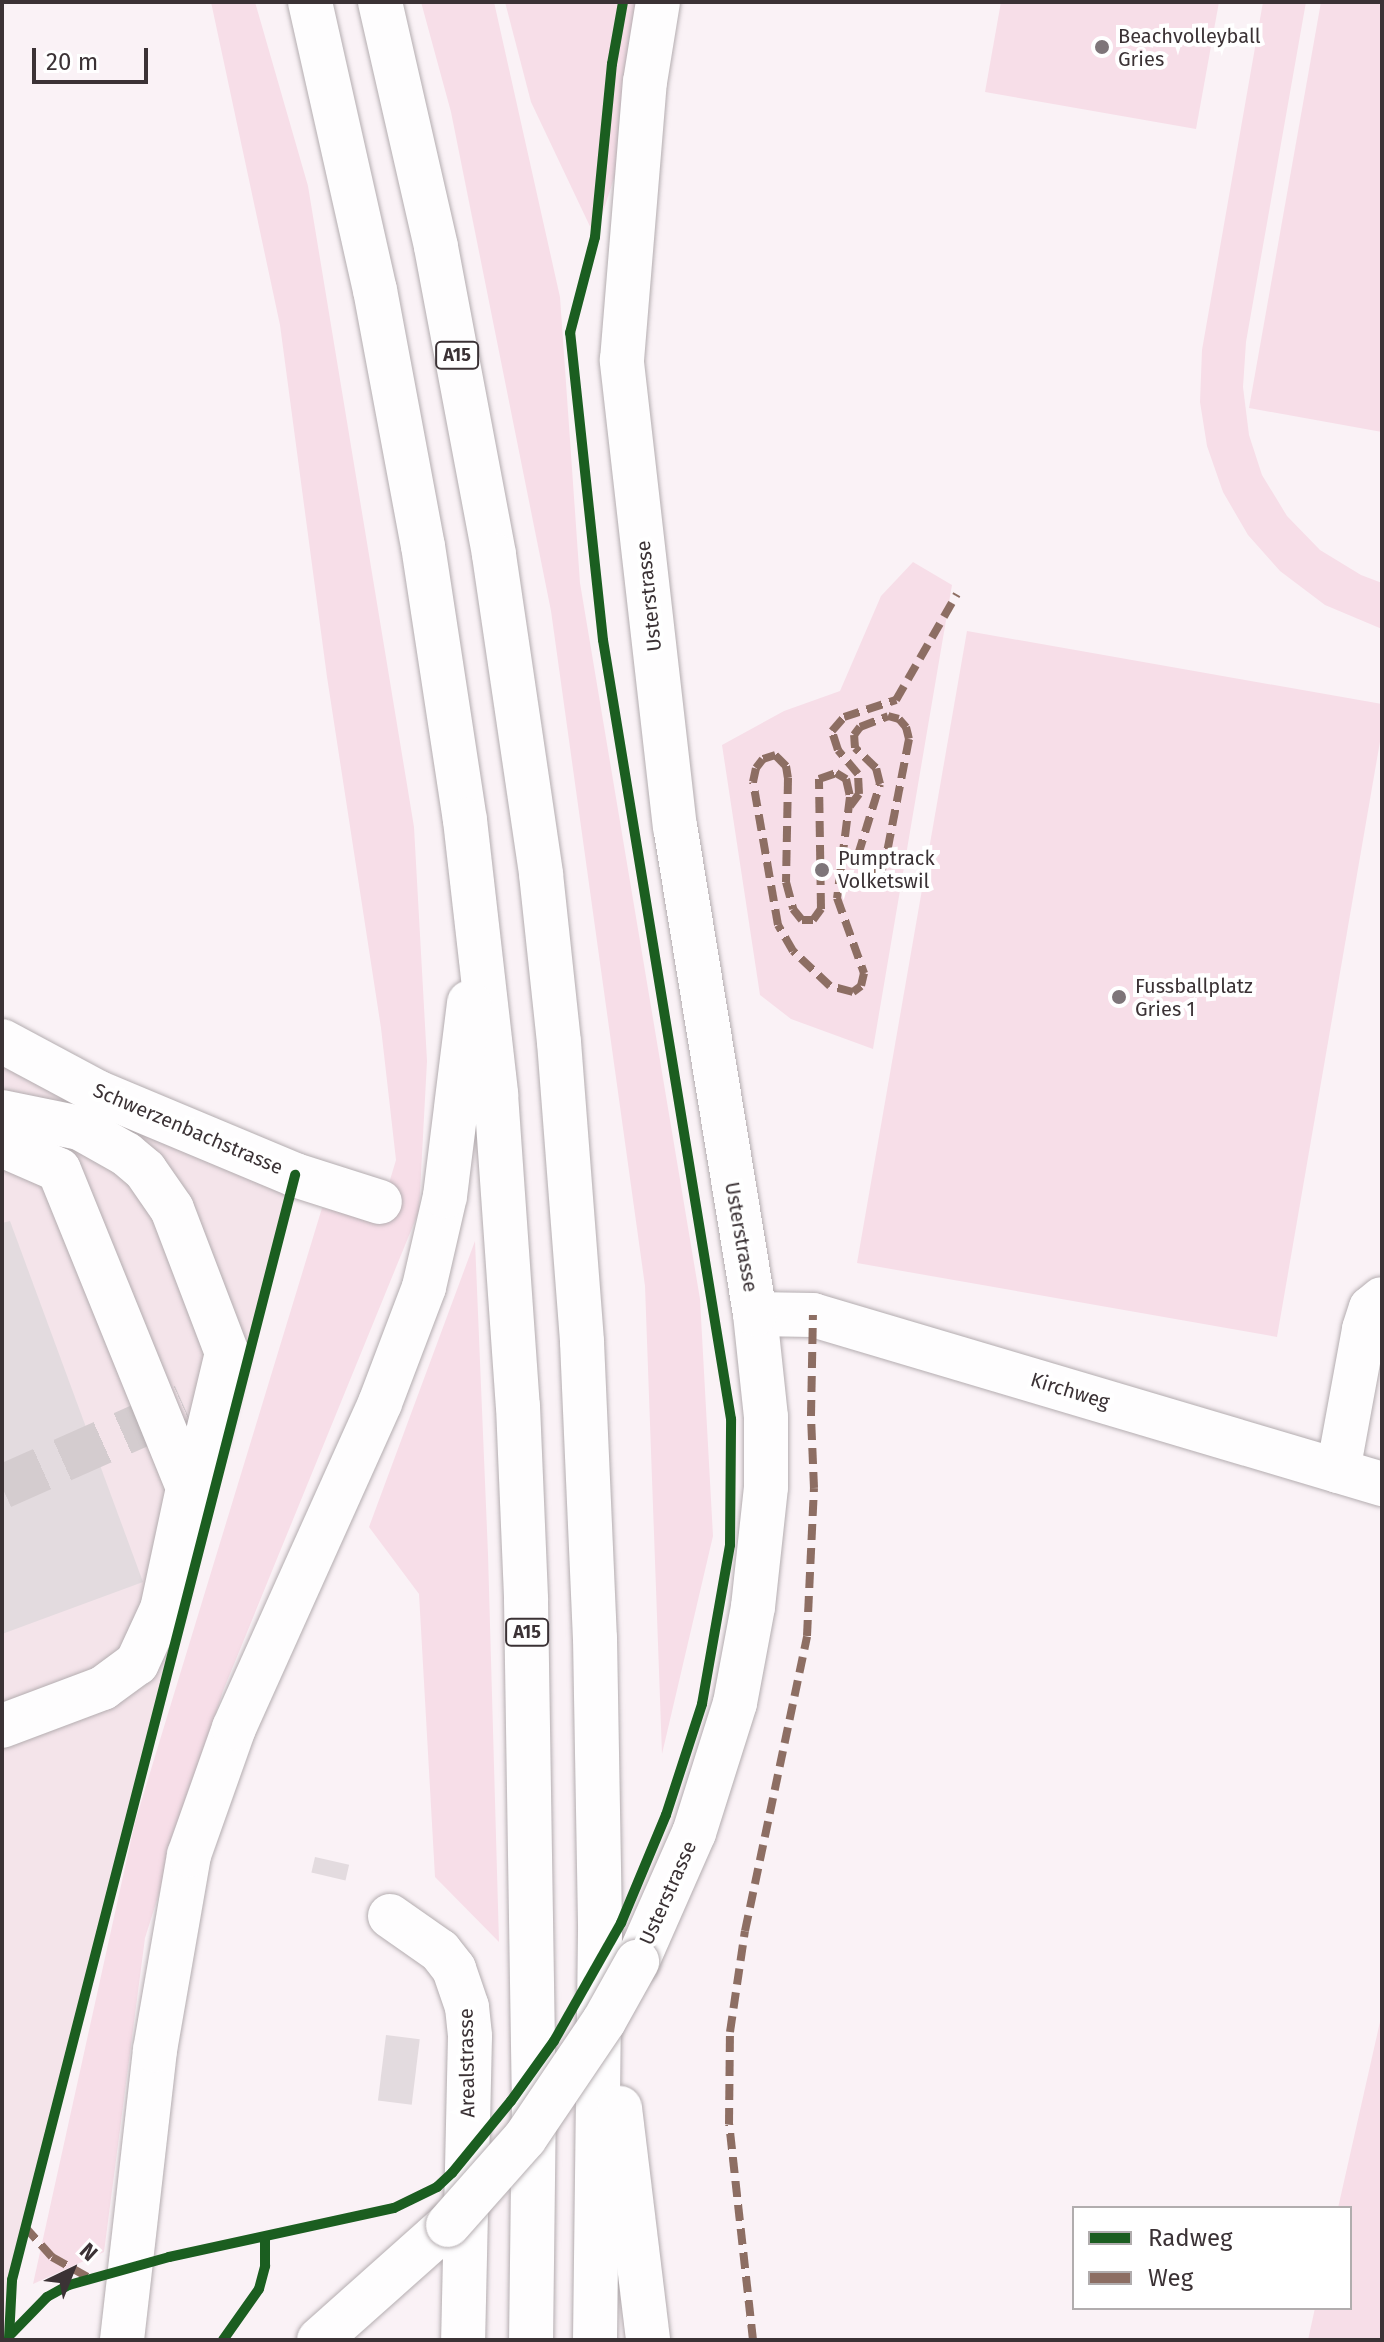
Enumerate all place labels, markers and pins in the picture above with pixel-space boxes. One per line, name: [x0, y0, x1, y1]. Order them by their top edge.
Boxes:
place label: Beachvolleyball Gries: [1118, 24, 1261, 71]
marker: Beachvolleyball Gries: [1093, 38, 1111, 56]
place label: Pumptrack Volketswil: [838, 846, 935, 893]
marker: Pumptrack Volketswil: [813, 861, 831, 879]
place label: Fussballplatz Gries 1: [1135, 974, 1253, 1021]
marker: Fussballplatz Gries 1: [1110, 988, 1128, 1006]

